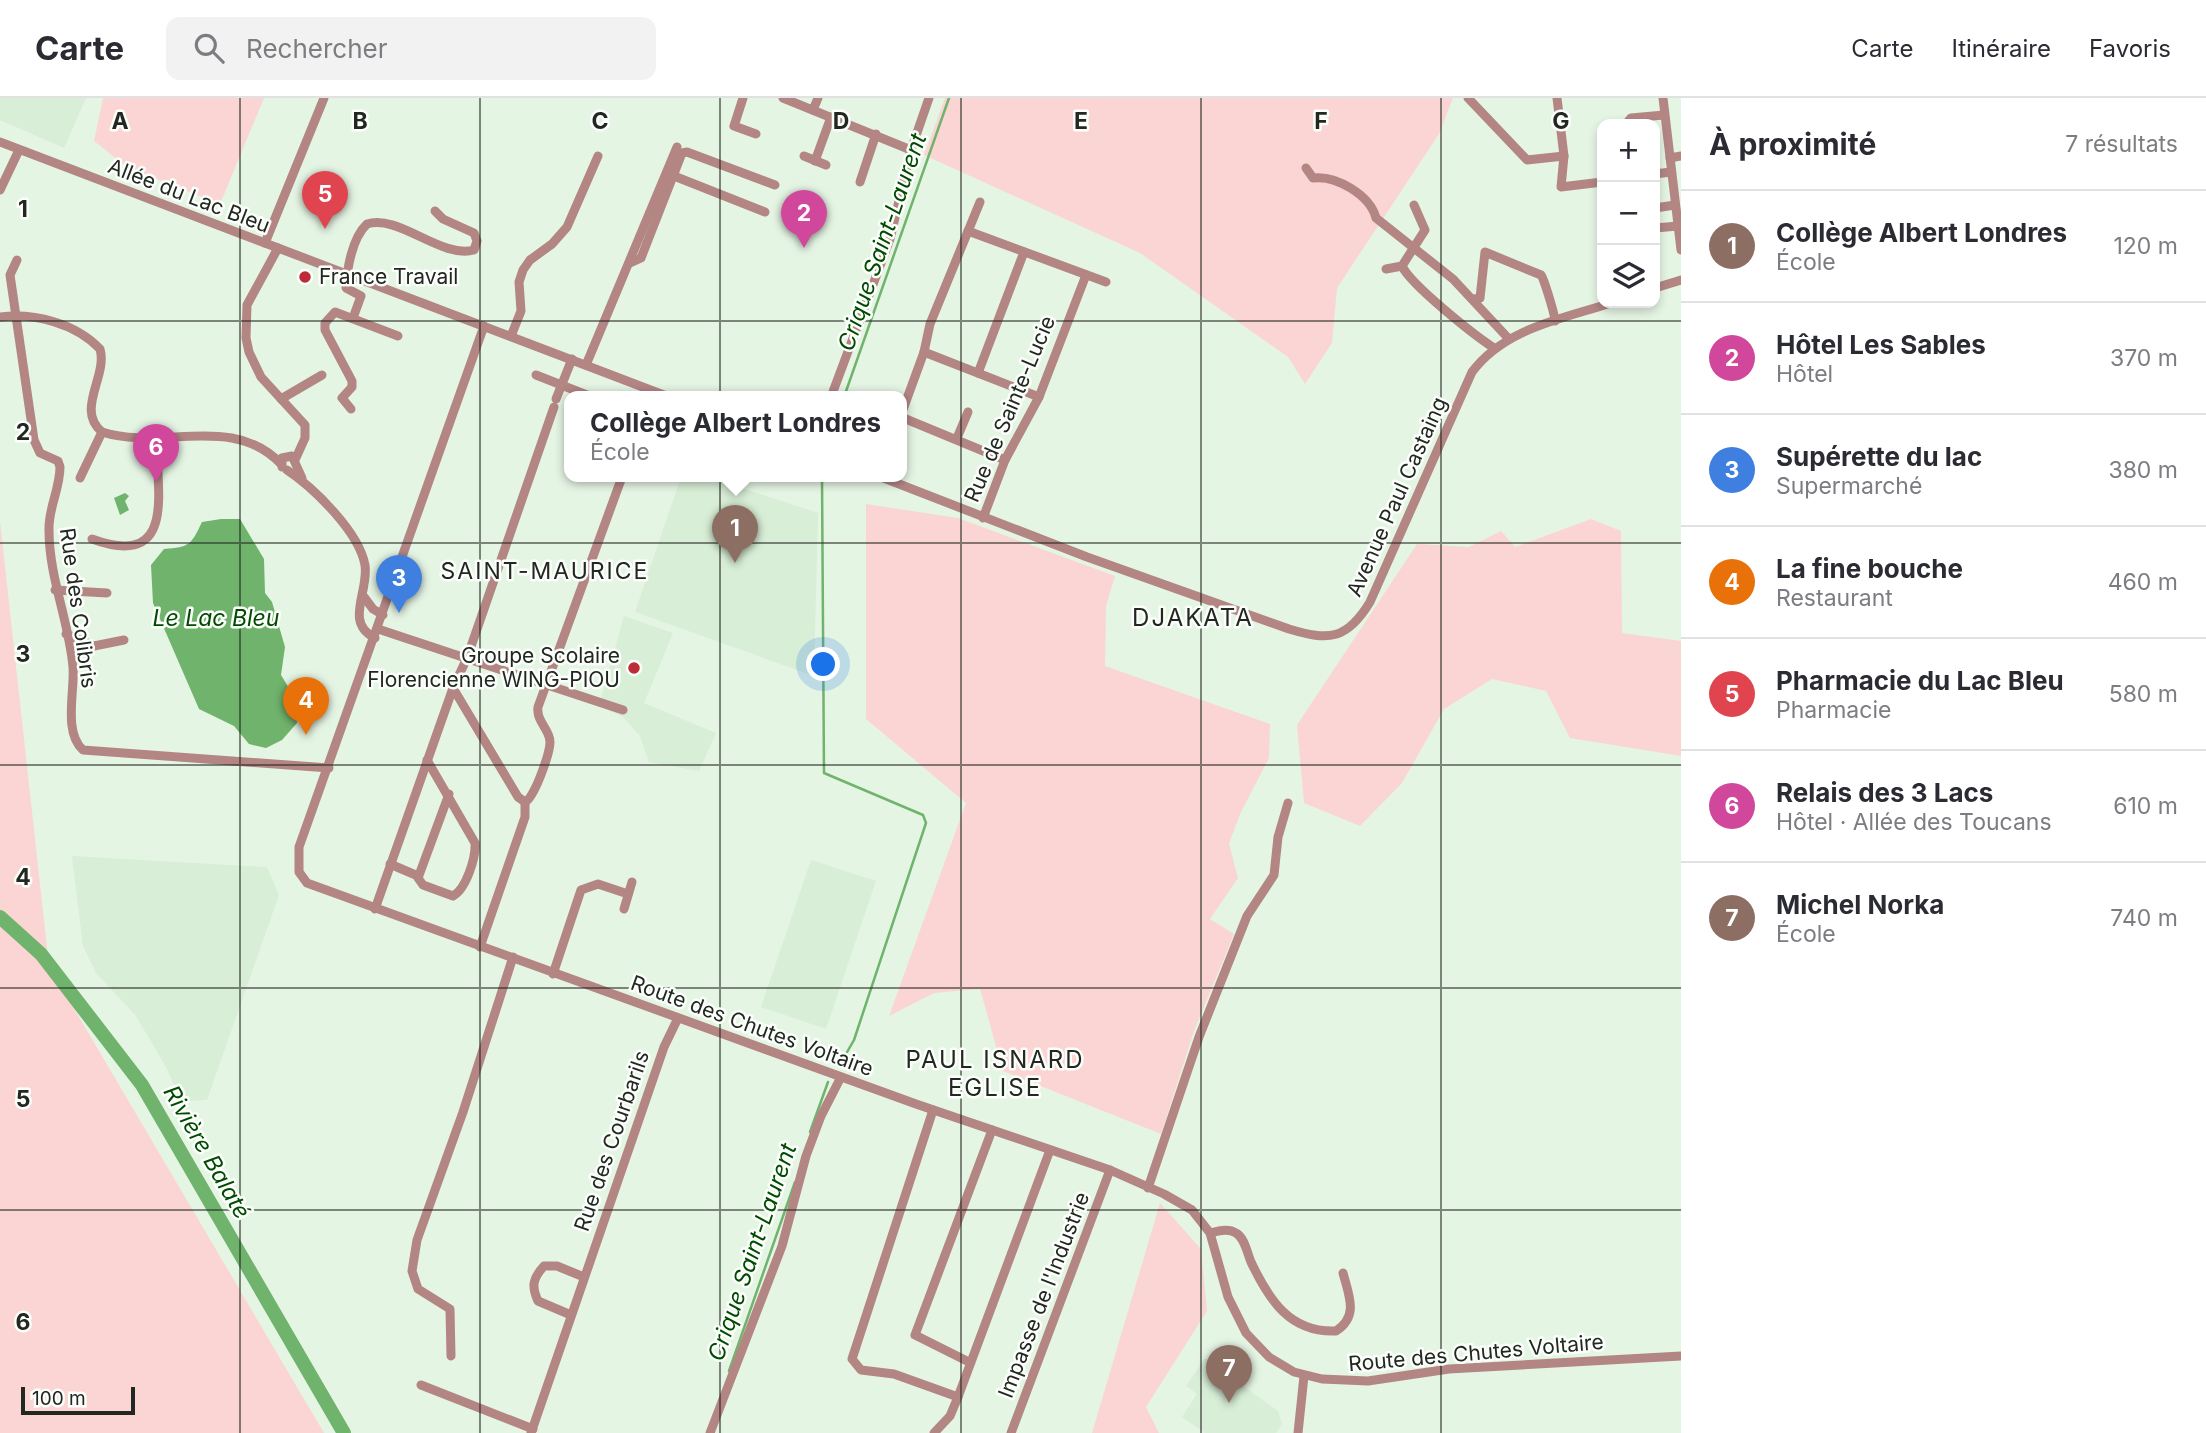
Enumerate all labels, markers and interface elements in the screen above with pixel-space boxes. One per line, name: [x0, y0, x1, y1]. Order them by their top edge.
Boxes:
search box: [166, 17, 656, 80]
text: Carte: [35, 28, 124, 68]
icon: search: [190, 29, 228, 67]
text: Rechercher: [246, 33, 388, 64]
text: Carte: [1851, 34, 1913, 63]
text: Itinéraire: [1951, 34, 2051, 63]
text: Favoris: [2089, 34, 2171, 63]
text: A: [111, 107, 129, 135]
text: B: [352, 107, 368, 135]
text: C: [591, 107, 609, 135]
text: D: [833, 107, 849, 135]
text: E: [1074, 107, 1088, 135]
text: F: [1314, 107, 1328, 135]
text: G: [1552, 107, 1570, 135]
map controls: [1597, 119, 1660, 308]
button: +: [1597, 119, 1660, 182]
text: À proximité: [1709, 126, 1876, 162]
water label: Crique Saint-Laurent: [832, 129, 932, 354]
text: 7 résultats: [2065, 130, 2178, 158]
street label: Allée du Lac Bleu: [105, 153, 274, 238]
pin: 5: [302, 171, 348, 229]
button: −: [1597, 182, 1660, 245]
pin: 2: [781, 190, 827, 248]
text: 1: [18, 195, 28, 223]
text: Collège Albert Londres: [1776, 217, 2067, 248]
text: 1: [1727, 232, 1737, 260]
text: 120 m: [2113, 232, 2178, 260]
button: layers: [1597, 245, 1660, 308]
text: École: [1776, 248, 1836, 276]
place label: France Travail: [319, 264, 458, 289]
marker: France Travail: [297, 269, 313, 285]
street label: Rue de Sainte-Lucie: [959, 312, 1060, 506]
text: Hôtel Les Sables: [1776, 329, 1986, 360]
text: 2: [1725, 344, 1739, 372]
text: 370 m: [2110, 344, 2178, 372]
text: Hôtel: [1776, 360, 1833, 388]
popup: [564, 391, 907, 482]
street label: Avenue Paul Castaing: [1341, 393, 1452, 600]
text: Collège Albert Londres: [590, 407, 881, 438]
text: 2: [16, 418, 30, 446]
pin: 6: [133, 424, 179, 482]
text: École: [590, 438, 650, 466]
text: Supérette du lac: [1776, 441, 1982, 472]
text: 3: [1725, 456, 1739, 484]
text: 380 m: [2108, 456, 2178, 484]
text: Supermarché: [1776, 472, 1922, 500]
pin: 1: [712, 505, 758, 563]
street label: Rue des Colibris: [55, 526, 102, 690]
text: La fine bouche: [1776, 553, 1963, 584]
pin: 3: [376, 555, 422, 613]
district label: SAINT-MAURICE: [441, 557, 649, 585]
text: 4: [1724, 568, 1740, 596]
text: 460 m: [2108, 568, 2178, 596]
text: Restaurant: [1776, 584, 1893, 612]
district label: DJAKATA: [1132, 603, 1254, 632]
water label: Le Lac Bleu: [153, 604, 279, 632]
text: 3: [16, 640, 30, 668]
place label: Groupe Scolaire Florencienne WING-PIOU: [367, 643, 620, 692]
your location: [806, 647, 840, 681]
marker: Groupe Scolaire Florencienne WING-PIOU: [626, 660, 642, 676]
text: Pharmacie du Lac Bleu: [1776, 665, 2064, 696]
pin: 4: [283, 677, 329, 735]
text: 5: [1725, 680, 1739, 708]
text: 580 m: [2109, 680, 2178, 708]
text: Pharmacie: [1776, 696, 1891, 724]
text: Relais des 3 Lacs: [1776, 777, 1993, 808]
text: 6: [1725, 792, 1739, 820]
text: 610 m: [2113, 792, 2178, 820]
text: Hôtel · Allée des Toucans: [1776, 808, 2052, 836]
text: 4: [15, 863, 31, 891]
text: Michel Norka: [1776, 889, 1944, 920]
text: 7: [1725, 904, 1739, 932]
text: 740 m: [2110, 904, 2178, 932]
text: École: [1776, 920, 1836, 948]
street label: Route des Chutes Voltaire: [627, 970, 877, 1081]
district label: PAUL ISNARD EGLISE: [905, 1045, 1085, 1102]
street label: Rue des Courbarils: [569, 1047, 654, 1234]
water label: Rivière Balaté: [157, 1080, 257, 1224]
text: 5: [16, 1085, 30, 1113]
water label: Crique Saint-Laurent: [702, 1139, 802, 1364]
street label: Impasse de l'Industrie: [993, 1188, 1094, 1401]
text: 6: [16, 1308, 30, 1336]
street label: Route des Chutes Voltaire: [1347, 1329, 1605, 1376]
pin: 7: [1206, 1345, 1252, 1403]
scale bar: [21, 1384, 135, 1416]
text: 100 m: [32, 1387, 86, 1410]

